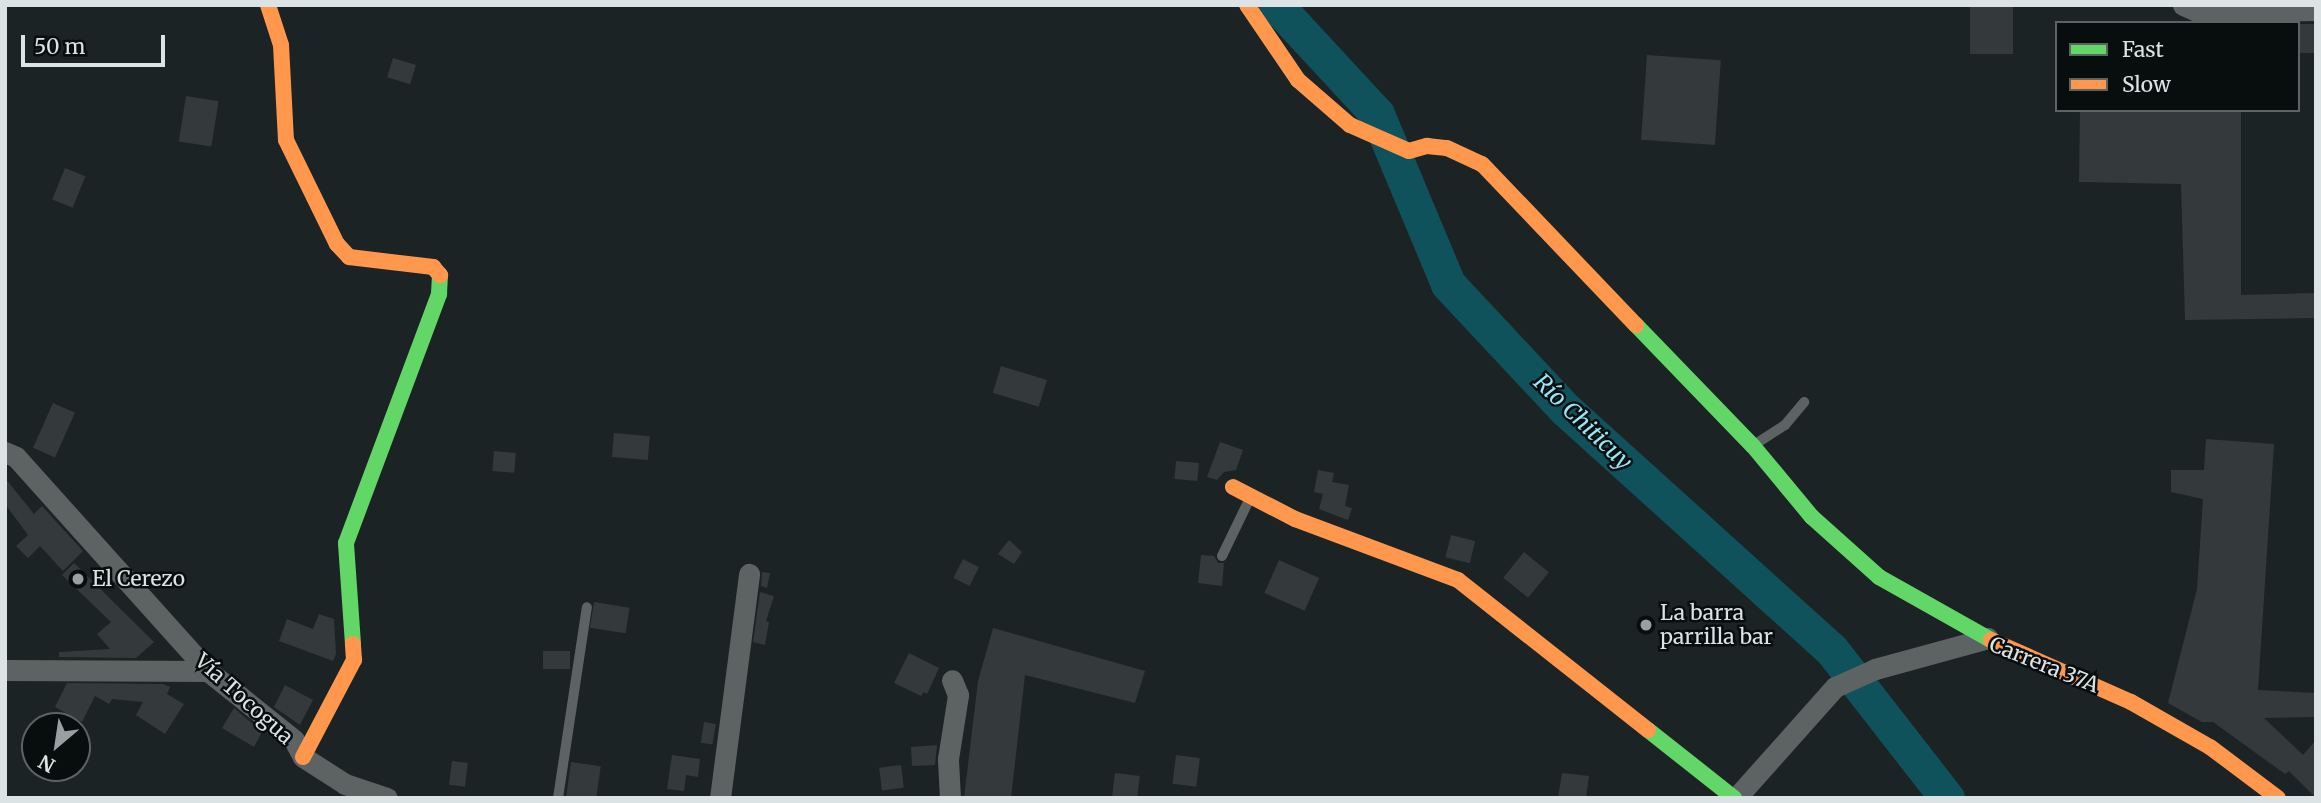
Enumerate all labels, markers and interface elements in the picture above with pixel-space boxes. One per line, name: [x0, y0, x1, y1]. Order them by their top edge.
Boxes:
scale bar: [24, 21, 168, 65]
legend: [2055, 21, 2300, 112]
text: 50 m: [34, 33, 85, 60]
text: Fast: [2122, 36, 2164, 63]
text: Slow: [2122, 71, 2171, 98]
water label: Río Chiticuy: [1528, 368, 1638, 476]
place label: El Cerezo: [92, 566, 185, 592]
marker: El Cerezo: [70, 571, 86, 587]
place label: La barra parrilla bar: [1660, 600, 1773, 650]
marker: La barra parrilla bar: [1638, 617, 1654, 633]
street label: Carrera 37A: [1986, 632, 2102, 698]
street label: Vía Tocogua: [190, 648, 298, 750]
north arrow: [21, 712, 91, 782]
text: N: [34, 749, 59, 778]

